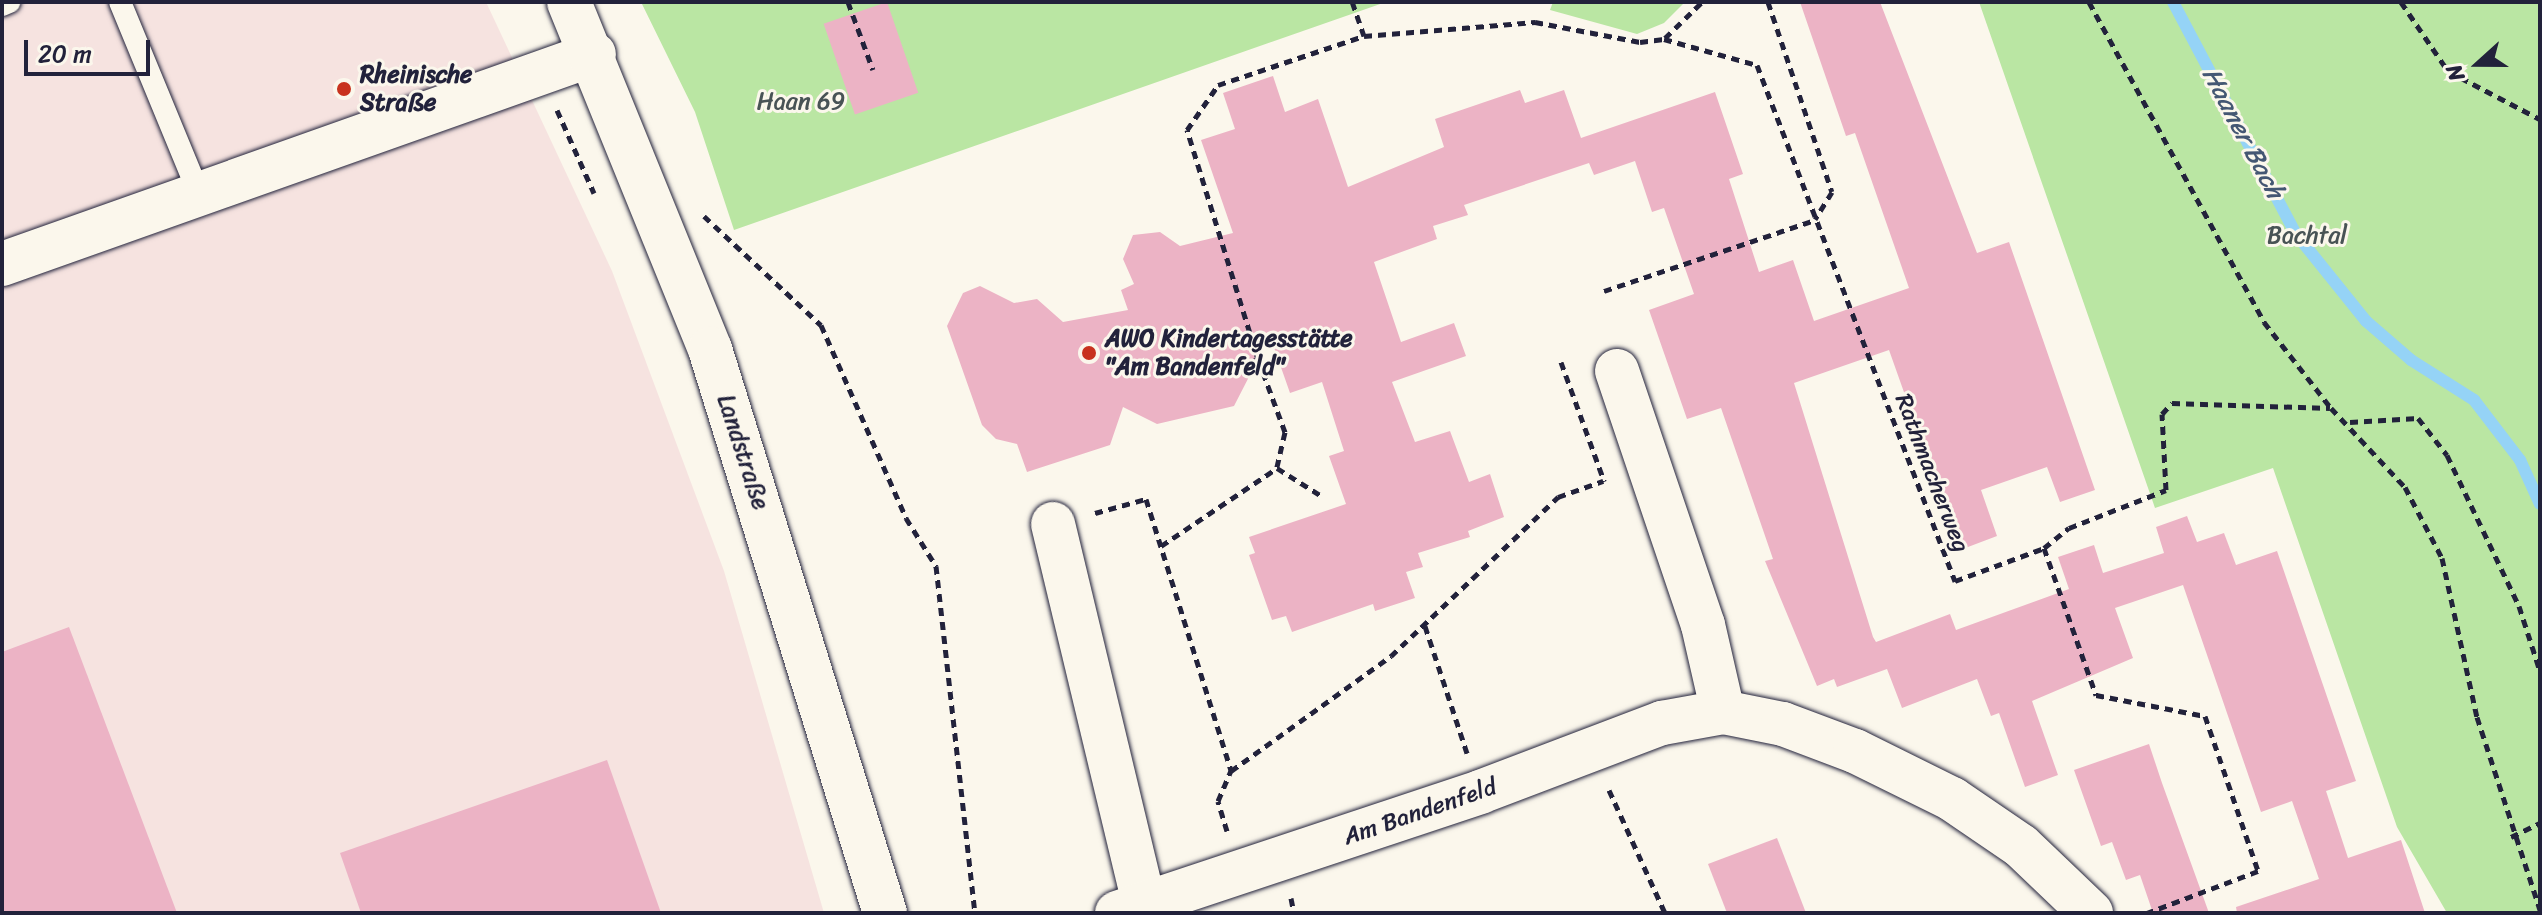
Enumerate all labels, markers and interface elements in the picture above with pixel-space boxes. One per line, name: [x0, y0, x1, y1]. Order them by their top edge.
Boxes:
scale bar: [28, 24, 154, 74]
north arrow: [2438, 24, 2518, 104]
text: 20 m: [38, 33, 92, 75]
text: N: [2434, 59, 2476, 87]
place label: Rheinische Straße: [360, 61, 472, 117]
water label: Haaner Bach: [2195, 62, 2291, 204]
marker: Rheinische Straße: [335, 80, 353, 98]
park label: Haan 69: [757, 88, 845, 116]
park label: Bachtal: [2267, 222, 2347, 250]
place label: AWO Kindertagesstätte "Am Bandenfeld": [1105, 325, 1353, 381]
marker: AWO Kindertagesstätte "Am Bandenfeld": [1080, 344, 1098, 362]
street label: Rathmacherweg: [1889, 390, 1975, 556]
street label: Landstraße: [711, 391, 775, 513]
street label: Am Bandenfeld: [1340, 772, 1500, 852]

